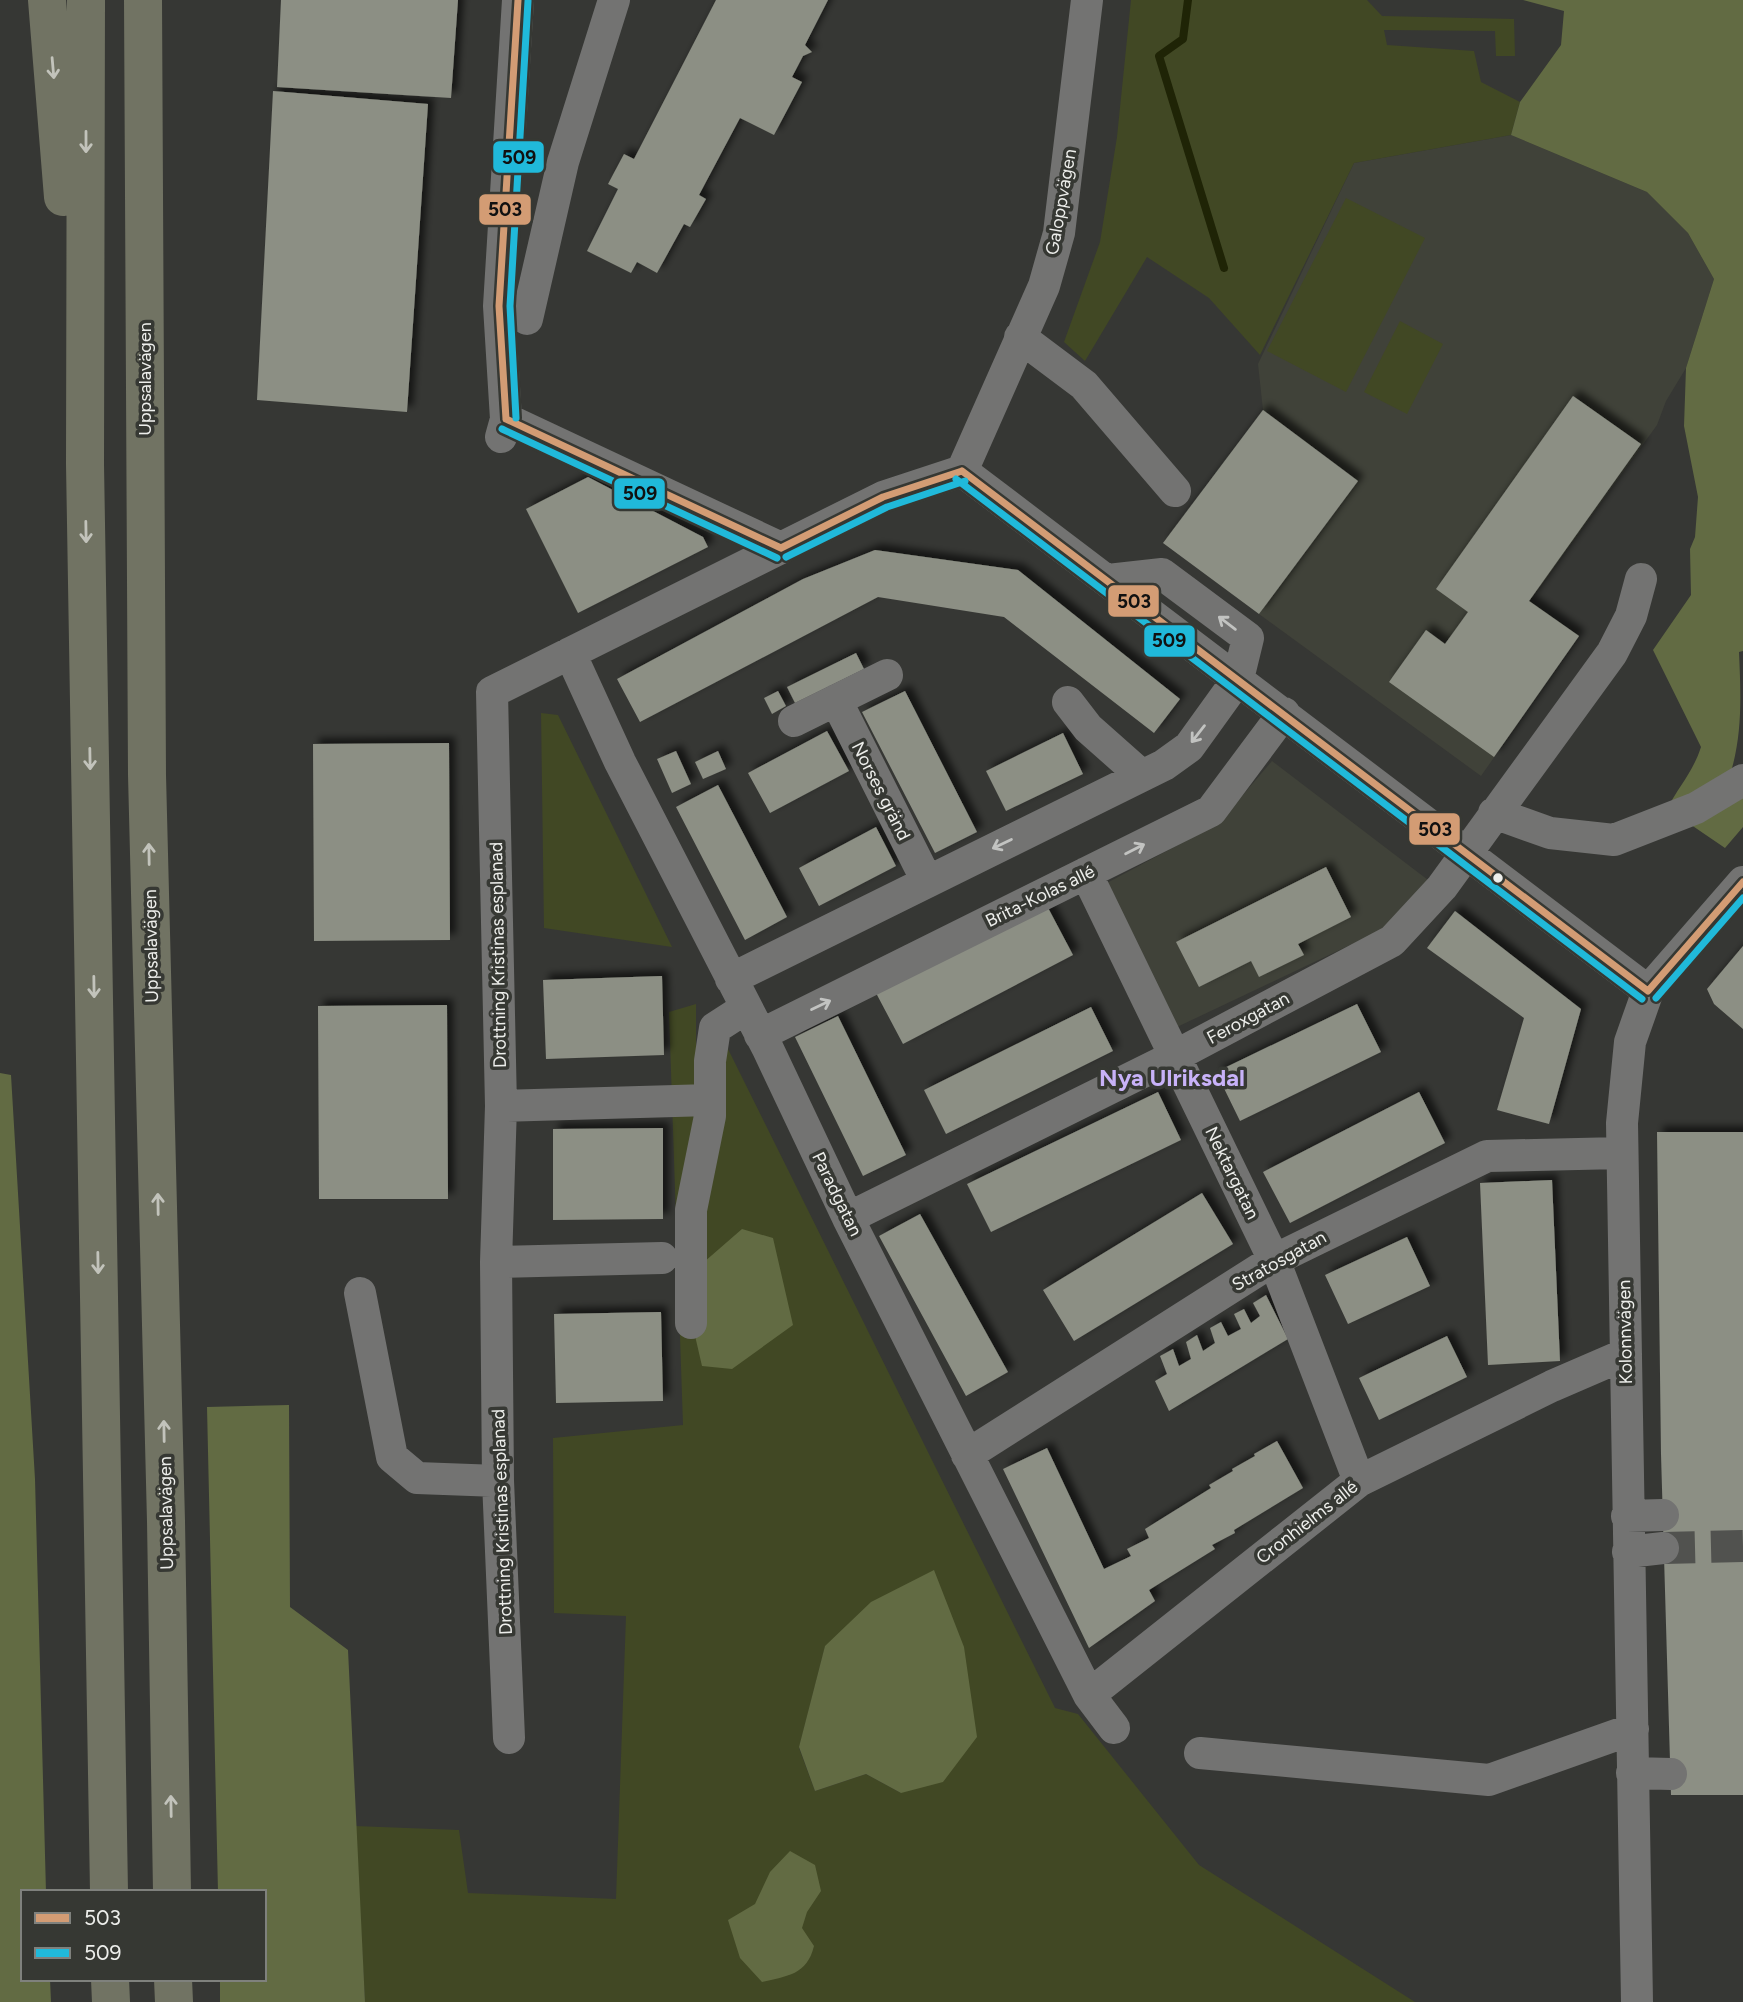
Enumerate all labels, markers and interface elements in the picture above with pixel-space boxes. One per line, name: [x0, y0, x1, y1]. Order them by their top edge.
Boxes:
one-way arrow: [47, 56, 60, 79]
one-way arrow: [79, 130, 93, 153]
line badge: 509: [492, 140, 545, 174]
text: 509: [502, 146, 536, 169]
street label: Galoppvägen: [1041, 147, 1081, 257]
line badge: 503: [478, 193, 532, 226]
text: 503: [488, 198, 522, 221]
street label: Uppsalavägen: [134, 322, 156, 436]
line badge: 509: [613, 477, 666, 510]
text: 509: [623, 482, 657, 505]
one-way arrow: [79, 520, 93, 543]
line badge: 503: [1107, 584, 1160, 618]
text: 503: [1117, 590, 1151, 613]
one-way arrow: [1218, 615, 1237, 630]
line badge: 509: [1143, 624, 1196, 658]
text: 509: [1152, 629, 1186, 652]
one-way arrow: [1191, 725, 1206, 743]
street label: Norses gränd: [847, 738, 915, 844]
one-way arrow: [83, 748, 97, 771]
line badge: 503: [1408, 812, 1461, 846]
text: 503: [1418, 818, 1452, 841]
one-way arrow: [992, 838, 1012, 852]
one-way arrow: [1124, 841, 1145, 855]
street label: Drottning Kristinas esplanad: [485, 842, 511, 1068]
one-way arrow: [142, 843, 156, 866]
street label: Brita-Kolas allé: [982, 860, 1098, 932]
unlabelled marker: [1491, 871, 1505, 885]
street label: Uppsalavägen: [139, 889, 163, 1003]
one-way arrow: [87, 975, 100, 998]
street label: Feroxgatan: [1203, 987, 1293, 1049]
one-way arrow: [810, 997, 831, 1011]
district label: Nya Ulriksdal: [1099, 1063, 1245, 1092]
street label: Nektargatan: [1200, 1123, 1264, 1223]
street label: Paradgatan: [807, 1148, 867, 1240]
one-way arrow: [151, 1193, 165, 1216]
street label: Stratosgatan: [1228, 1226, 1330, 1296]
one-way arrow: [92, 1252, 105, 1275]
street label: Kolonnvägen: [1613, 1280, 1637, 1384]
street label: Drottning Kristinas esplanad: [487, 1409, 517, 1635]
one-way arrow: [157, 1420, 171, 1443]
street label: Uppsalavägen: [154, 1456, 178, 1570]
street label: Cronhielms allé: [1252, 1475, 1362, 1568]
one-way arrow: [164, 1795, 178, 1818]
legend: [21, 1890, 266, 1981]
text: 503: [84, 1905, 121, 1930]
text: 509: [84, 1940, 121, 1965]

